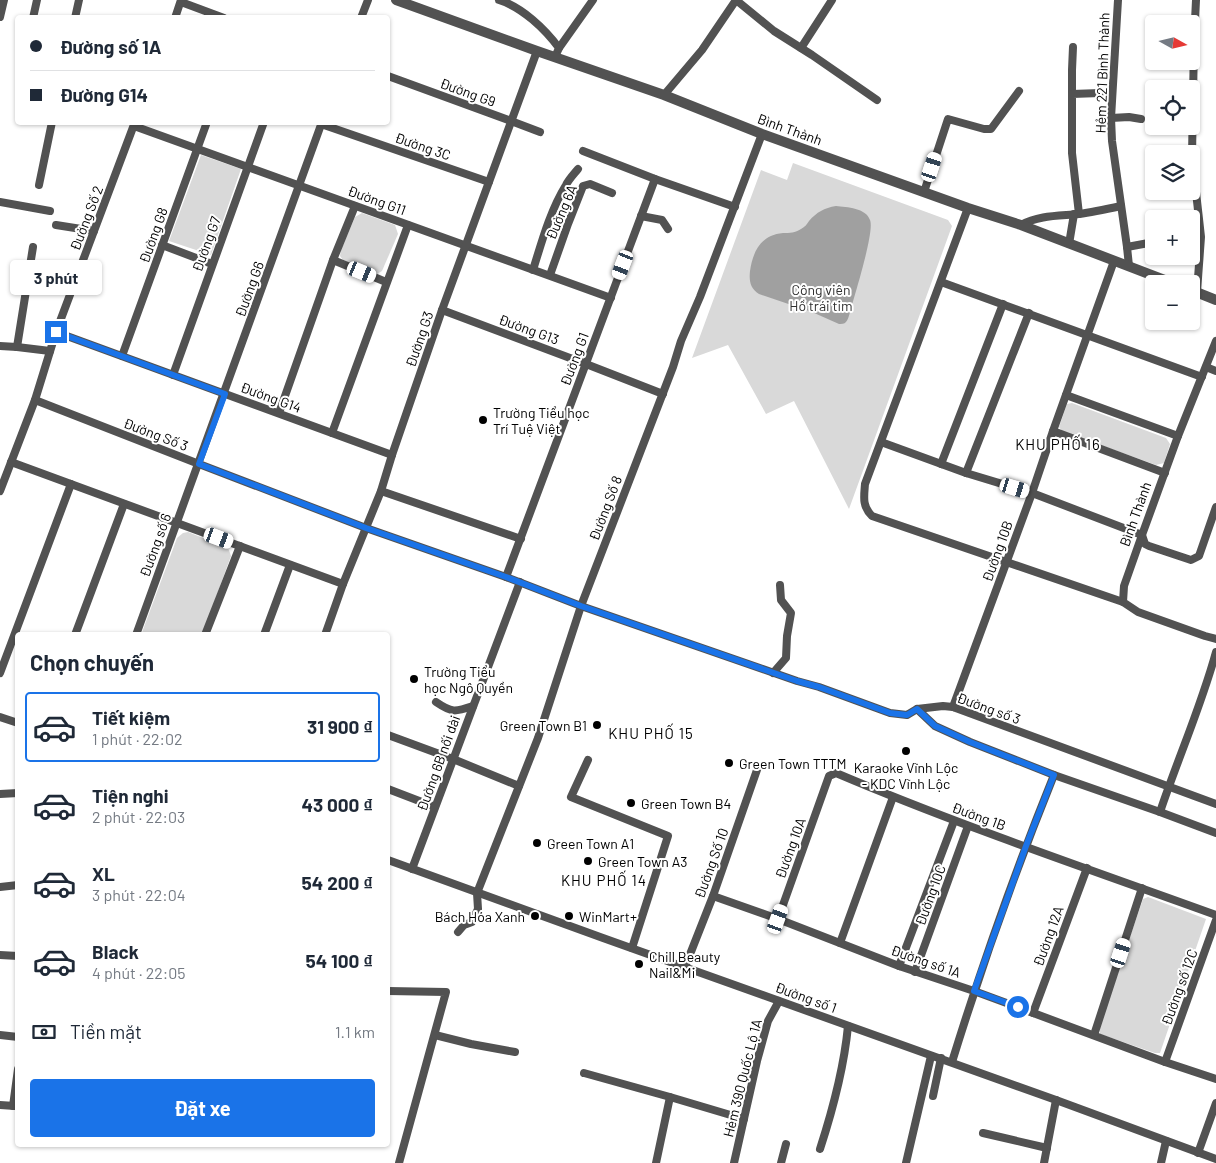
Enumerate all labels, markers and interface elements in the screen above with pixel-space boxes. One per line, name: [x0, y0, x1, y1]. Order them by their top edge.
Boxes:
street label: Hẻm 221 Bình Thành: [1091, 12, 1113, 134]
north arrow: [1145, 15, 1200, 70]
map controls: [1145, 15, 1200, 330]
text: Đường số 1A: [60, 35, 161, 58]
street label: Đường G9: [438, 74, 498, 110]
button: locate: [1145, 80, 1200, 135]
text: Đường G14: [60, 83, 148, 106]
street label: Bình Thành: [755, 109, 825, 149]
street label: Đường 3C: [393, 129, 453, 163]
button: layers: [1145, 145, 1200, 200]
car: [920, 150, 943, 184]
street label: Đường G11: [346, 182, 408, 218]
street label: Đường 6A: [542, 182, 580, 242]
street label: Đường Số 2: [66, 183, 106, 253]
street label: Đường G8: [135, 205, 171, 265]
button: +: [1145, 210, 1200, 265]
street label: Đường G7: [188, 214, 224, 274]
car: [610, 248, 635, 282]
street label: Đường G6: [231, 259, 267, 319]
car: [345, 259, 378, 285]
callout: 3 phút: [10, 260, 102, 294]
text: 3 phút: [34, 268, 78, 287]
button: −: [1145, 275, 1200, 330]
park label: Công viên Hồ trái tim: [789, 281, 853, 314]
street label: Đường G3: [402, 309, 436, 369]
street label: Đường G13: [497, 310, 561, 348]
route end: [45, 321, 67, 343]
street label: Đường G1: [556, 330, 592, 388]
street label: Đường G14: [238, 378, 304, 416]
place label: Trường Tiểu học Trí Tuệ Việt: [493, 404, 590, 437]
street label: Đường Số 3: [121, 414, 191, 454]
marker: Trường Tiểu học Trí Tuệ Việt: [477, 414, 489, 426]
district label: KHU PHỐ 16: [1015, 434, 1101, 453]
street label: Đường Số 8: [585, 473, 625, 543]
car: [998, 476, 1031, 500]
street label: Bình Thành: [1115, 479, 1155, 549]
street label: Đường số 6: [136, 511, 174, 579]
street label: Đường 10B: [978, 518, 1016, 584]
car: [202, 526, 235, 550]
text: Chọn chuyến: [30, 649, 154, 675]
place label: Trường Tiểu học Ngô Quyền: [424, 663, 513, 696]
marker: Trường Tiểu học Ngô Quyền: [408, 673, 420, 685]
street label: Đường số 3: [955, 689, 1023, 727]
icon: car: [32, 705, 77, 750]
text: Tiết kiệm: [92, 706, 170, 729]
street label: Đường 6B nối dài: [413, 713, 463, 813]
text: 31 900 ₫: [307, 715, 373, 738]
place label: Green Town B1: [500, 717, 587, 734]
marker: Green Town B1: [591, 719, 603, 731]
district label: KHU PHỐ 15: [608, 723, 694, 742]
text: 1 phút · 22:02: [92, 729, 183, 748]
marker: Karaoke Vĩnh Lộc - KDC Vĩnh Lộc: [900, 745, 912, 757]
place label: Green Town TTTM: [739, 755, 847, 772]
marker: Green Town TTTM: [723, 757, 735, 769]
place label: Karaoke Vĩnh Lộc - KDC Vĩnh Lộc: [854, 759, 958, 792]
icon: car: [32, 783, 77, 828]
text: Tiện nghi: [92, 784, 169, 807]
text: 43 000 ₫: [301, 793, 373, 816]
place label: Green Town B4: [641, 795, 731, 812]
marker: Green Town B4: [625, 797, 637, 809]
street label: Đường 1B: [950, 798, 1008, 834]
text: 2 phút · 22:03: [92, 807, 185, 826]
street label: Đường 10A: [771, 815, 809, 881]
street label: Đường Số 10: [690, 826, 732, 900]
place label: Green Town A1: [547, 835, 634, 852]
marker: Green Town A1: [531, 837, 543, 849]
place label: Green Town A3: [598, 853, 687, 870]
marker: Green Town A3: [582, 855, 594, 867]
icon: car: [32, 861, 77, 906]
text: XL: [92, 862, 115, 885]
street label: Đường 10C: [911, 862, 949, 928]
district label: KHU PHỐ 14: [561, 870, 647, 889]
text: 54 200 ₫: [302, 871, 373, 894]
text: 3 phút · 22:04: [92, 885, 186, 904]
car: [765, 902, 790, 936]
street label: Đường 12A: [1029, 903, 1067, 969]
place label: Bách Hóa Xanh: [435, 908, 525, 925]
place label: WinMart+: [579, 908, 637, 925]
marker: Bách Hóa Xanh: [529, 910, 541, 922]
marker: WinMart+: [563, 910, 575, 922]
car: [1109, 936, 1132, 970]
icon: car: [32, 939, 77, 984]
text: Black: [92, 940, 139, 963]
street label: Đường số 1A: [889, 941, 964, 981]
street label: Đường số 12C: [1157, 946, 1201, 1028]
place label: Chill Beauty Nail&Mi: [649, 948, 721, 981]
text: 54 100 ₫: [306, 949, 373, 972]
marker: Chill Beauty Nail&Mi: [633, 958, 645, 970]
text: 4 phút · 22:05: [92, 963, 186, 982]
street label: Đường số 1: [773, 978, 839, 1016]
route start: [1007, 996, 1029, 1018]
street label: Hẻm 390 Quốc Lộ 1A: [719, 1017, 765, 1139]
icon: cash: [30, 1018, 58, 1046]
text: Tiền mặt: [70, 1020, 142, 1043]
text: 1.1 km: [335, 1022, 375, 1041]
button: Đặt xe: [30, 1079, 375, 1137]

